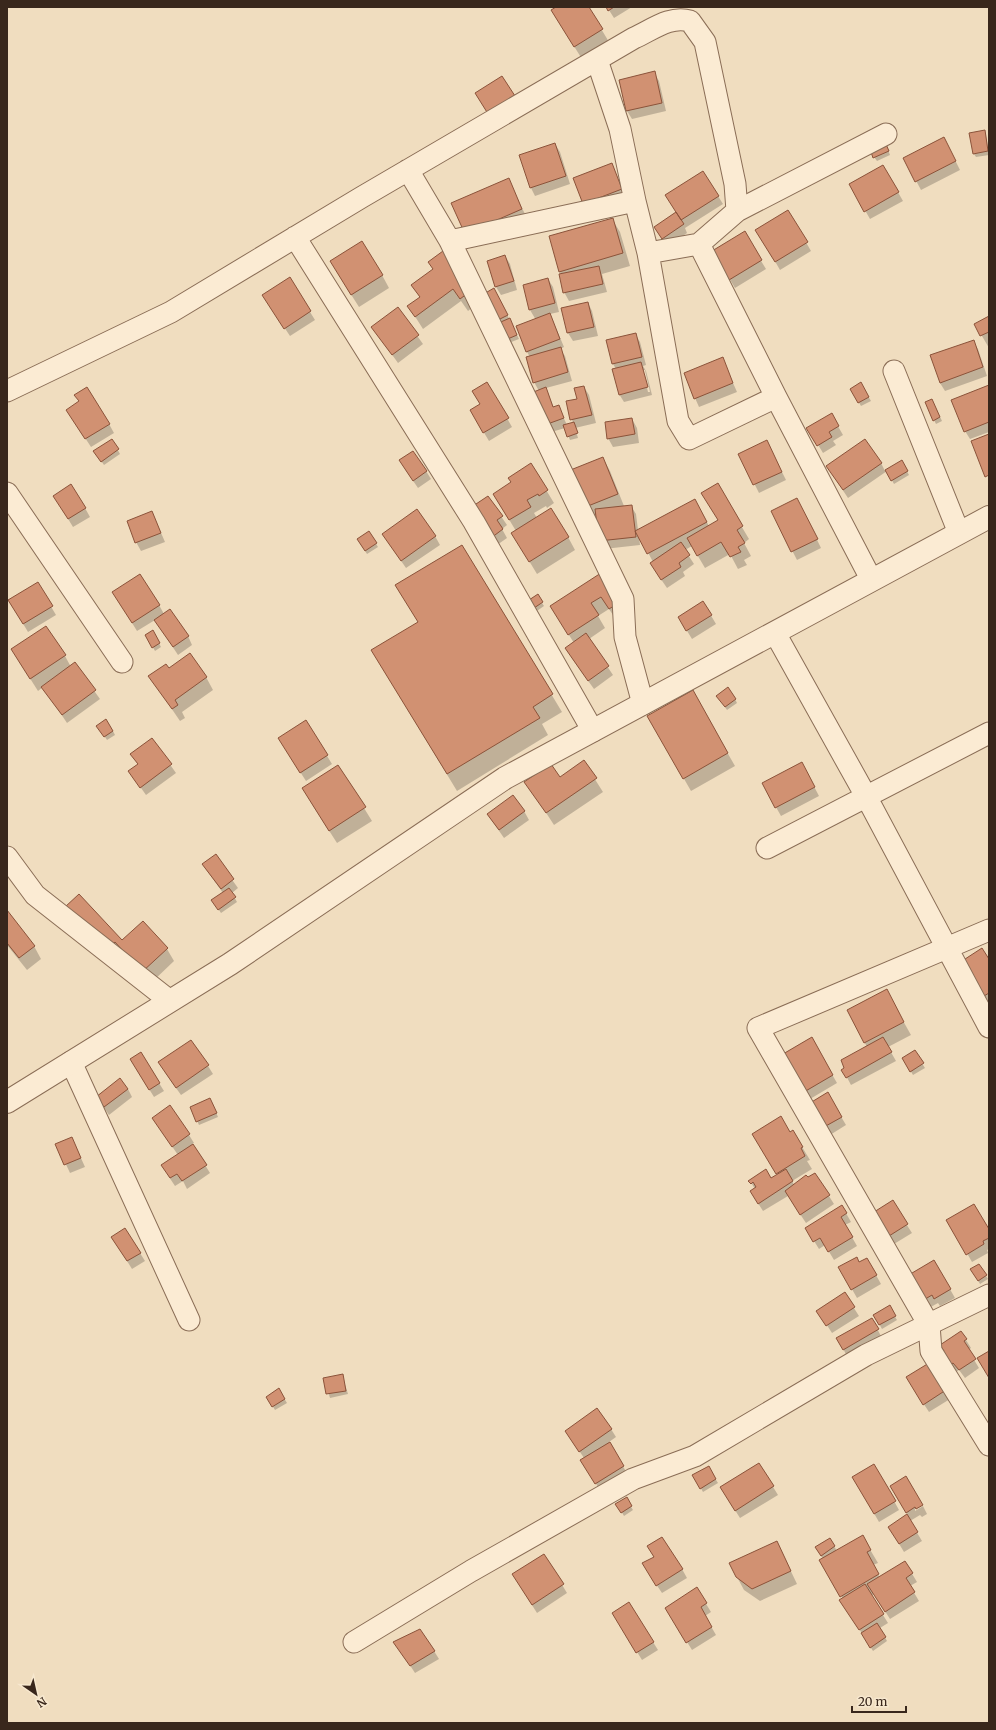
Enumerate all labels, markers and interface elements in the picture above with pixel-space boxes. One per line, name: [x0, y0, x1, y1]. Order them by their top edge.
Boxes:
north arrow: [16, 1674, 56, 1714]
scale bar: [852, 1688, 906, 1714]
text: N: [34, 1694, 49, 1711]
text: 20 m: [858, 1694, 887, 1709]

